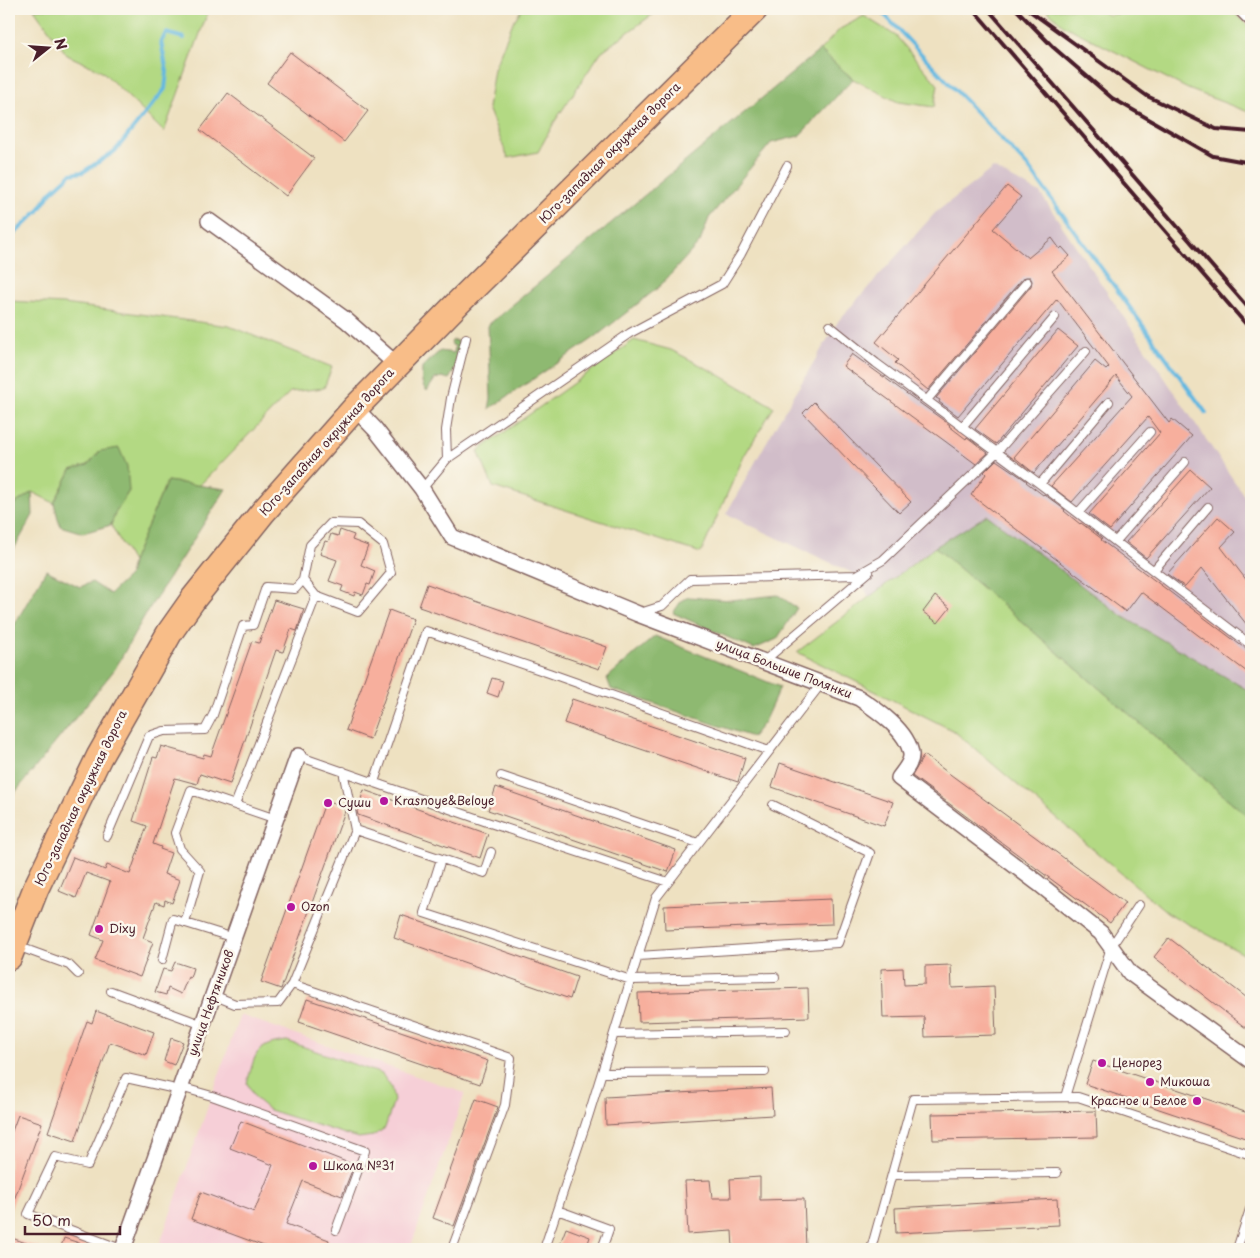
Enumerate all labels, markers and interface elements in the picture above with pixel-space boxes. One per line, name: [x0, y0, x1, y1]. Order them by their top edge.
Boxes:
north arrow: [22, 22, 72, 72]
text: N: [49, 36, 73, 52]
street label: Юго-западная окружная дорога: [535, 77, 684, 227]
street label: Юго-западная окружная дорога: [255, 363, 398, 519]
street label: улица Большие Полянки: [714, 634, 855, 702]
street label: Юго-западная окружная дорога: [30, 706, 131, 888]
place label: Krasnoye&Beloye: [394, 791, 494, 809]
place label: Суши: [338, 793, 371, 811]
marker: Krasnoye&Beloye: [378, 795, 390, 807]
marker: Суши: [322, 797, 334, 809]
place label: Ozon: [301, 897, 330, 915]
marker: Ozon: [285, 901, 297, 913]
place label: Dixy: [109, 919, 136, 937]
marker: Dixy: [93, 923, 105, 935]
street label: улица Нефтяников: [183, 947, 238, 1058]
place label: Ценорез: [1112, 1053, 1162, 1071]
marker: Ценорез: [1096, 1057, 1108, 1069]
place label: Микоша: [1160, 1072, 1211, 1090]
marker: Микоша: [1144, 1076, 1156, 1088]
place label: Красное и Белое: [1091, 1091, 1187, 1109]
marker: Красное и Белое: [1191, 1095, 1203, 1107]
place label: Школа №31: [323, 1156, 394, 1174]
marker: Школа №31: [307, 1160, 319, 1172]
scale bar: [25, 1203, 120, 1235]
text: 50 m: [32, 1208, 71, 1231]

